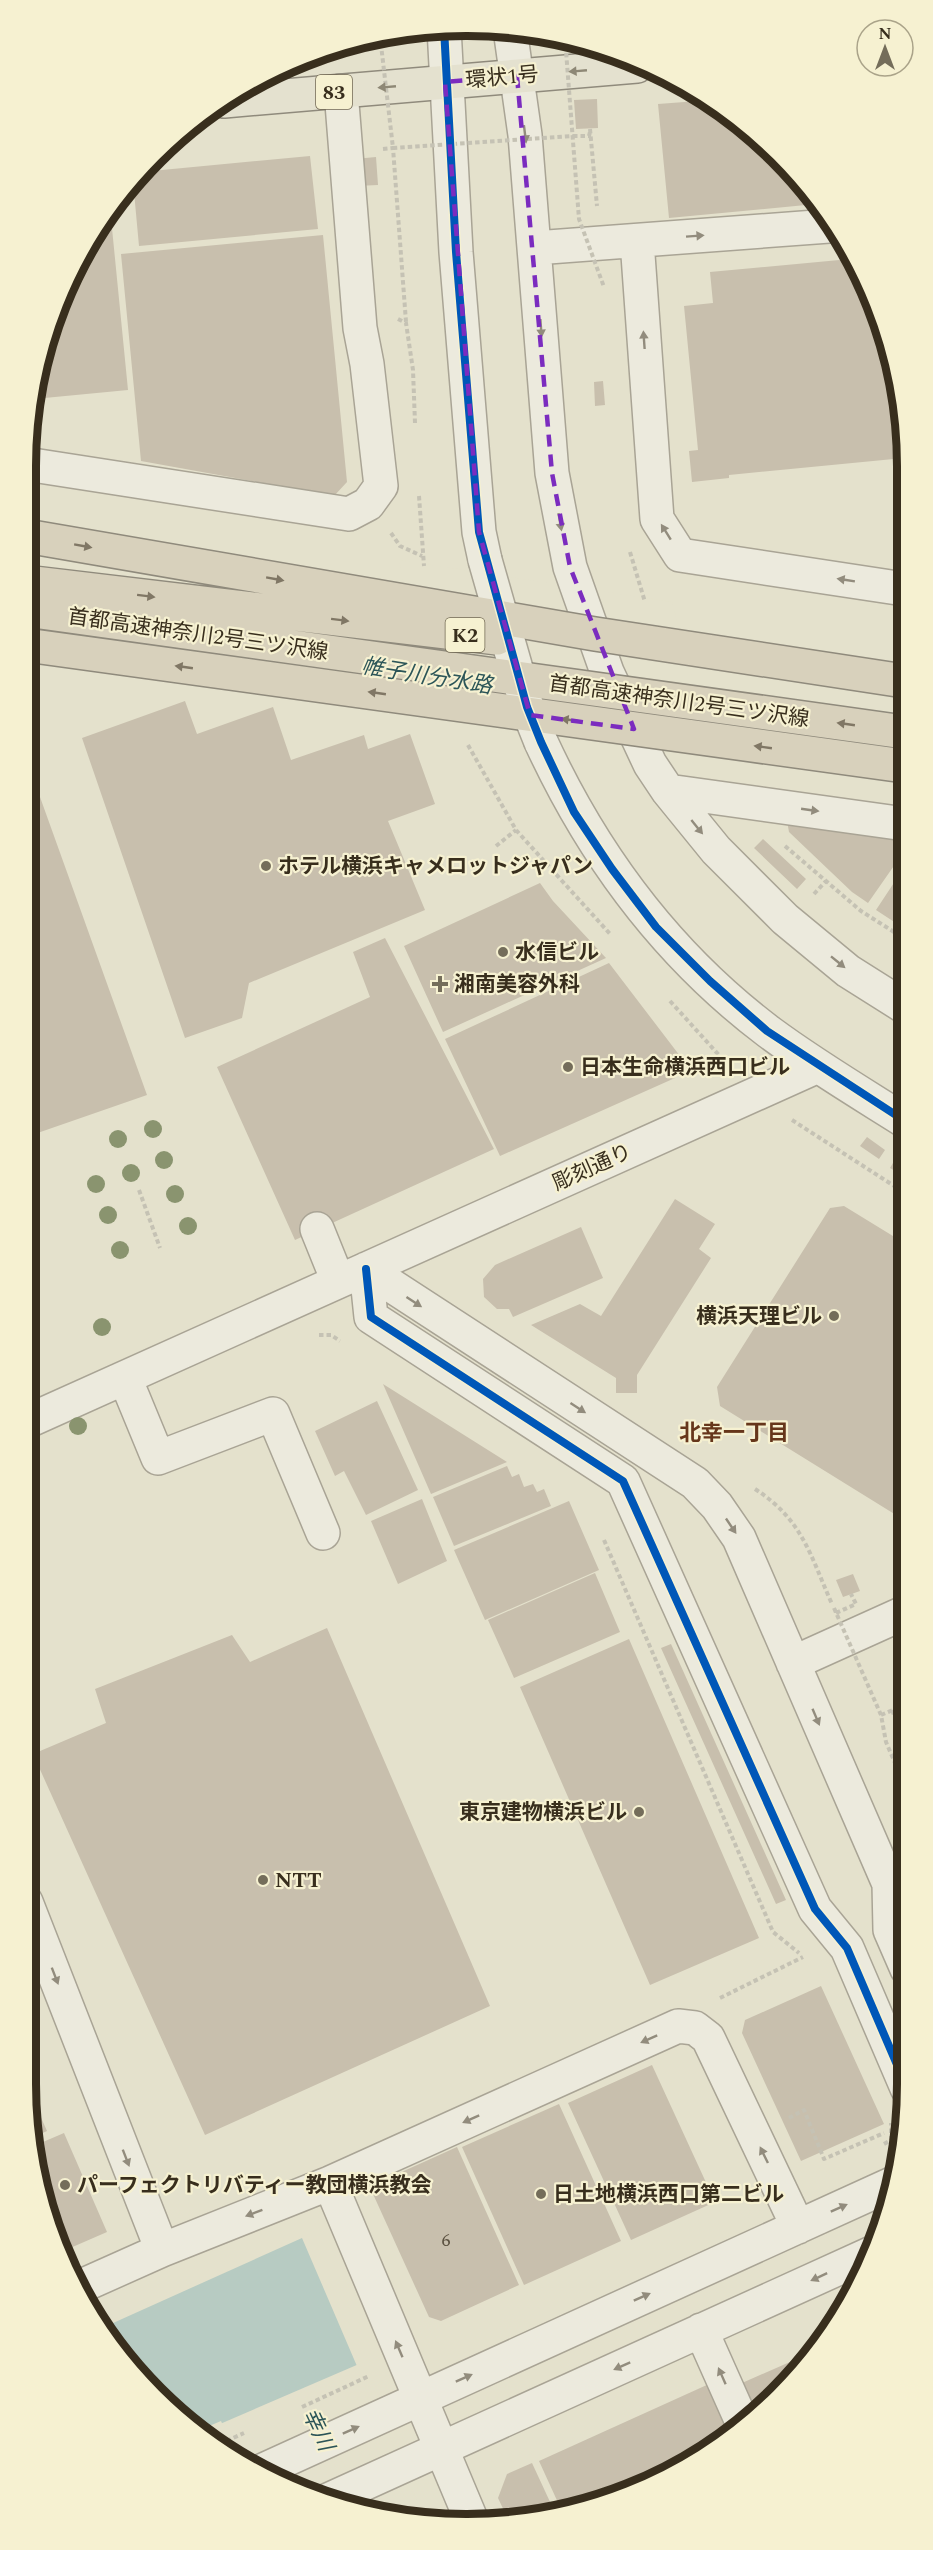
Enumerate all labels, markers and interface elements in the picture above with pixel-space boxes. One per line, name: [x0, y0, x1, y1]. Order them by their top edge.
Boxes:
north arrow: [855, 18, 915, 78]
text: N: [878, 22, 892, 46]
street label: 環状1号: [464, 59, 540, 97]
one-way arrow: [569, 66, 588, 76]
road number: 83: [316, 75, 352, 109]
one-way arrow: [377, 82, 396, 92]
one-way arrow: [520, 124, 530, 143]
one-way arrow: [686, 231, 705, 241]
one-way arrow: [536, 319, 546, 338]
one-way arrow: [639, 331, 649, 350]
one-way arrow: [556, 513, 565, 532]
one-way arrow: [660, 524, 671, 540]
one-way arrow: [74, 542, 93, 551]
one-way arrow: [266, 575, 285, 584]
one-way arrow: [837, 575, 856, 584]
one-way arrow: [137, 592, 156, 601]
street label: 首都高速神奈川2号三ツ沢線: [66, 601, 330, 669]
one-way arrow: [330, 615, 349, 624]
road number: K2: [446, 618, 484, 652]
water label: 帷子川分水路: [359, 650, 497, 703]
one-way arrow: [174, 662, 193, 671]
street label: 首都高速神奈川2号三ツ沢線: [547, 668, 811, 736]
one-way arrow: [367, 689, 386, 698]
one-way arrow: [561, 716, 580, 725]
one-way arrow: [837, 720, 856, 729]
one-way arrow: [754, 742, 773, 751]
one-way arrow: [800, 806, 819, 815]
one-way arrow: [691, 820, 703, 835]
place label: ホテル横浜キャメロットジャパン: [278, 851, 593, 883]
marker: ホテル横浜キャメロットジャパン: [259, 859, 273, 873]
place label: 水信ビル: [515, 937, 599, 969]
marker: 水信ビル: [496, 945, 510, 959]
one-way arrow: [830, 956, 845, 968]
place label: 湘南美容外科: [454, 969, 580, 1001]
marker: 湘南美容外科: [431, 975, 449, 993]
place label: 日本生命横浜西口ビル: [580, 1052, 790, 1084]
marker: 日本生命横浜西口ビル: [561, 1060, 575, 1074]
street label: 彫刻通り: [548, 1136, 637, 1200]
one-way arrow: [406, 1296, 423, 1307]
place label: 横浜天理ビル: [696, 1301, 822, 1333]
marker: 横浜天理ビル: [827, 1309, 841, 1323]
one-way arrow: [570, 1402, 586, 1413]
district label: 北幸一丁目: [679, 1417, 789, 1450]
one-way arrow: [725, 1518, 736, 1534]
one-way arrow: [811, 1708, 821, 1726]
place label: 東京建物横浜ビル: [459, 1797, 627, 1829]
marker: 東京建物横浜ビル: [632, 1805, 646, 1819]
place label: NTT: [275, 1865, 322, 1897]
marker: NTT: [256, 1873, 270, 1887]
one-way arrow: [50, 1968, 60, 1986]
one-way arrow: [641, 2034, 658, 2043]
one-way arrow: [462, 2114, 480, 2124]
one-way arrow: [759, 2146, 768, 2163]
one-way arrow: [122, 2149, 131, 2167]
place label: パーフェクトリバティー教団横浜教会: [77, 2170, 431, 2202]
marker: パーフェクトリバティー教団横浜教会: [58, 2178, 72, 2192]
place label: 日土地横浜西口第二ビル: [553, 2179, 784, 2211]
marker: 日土地横浜西口第二ビル: [534, 2187, 548, 2201]
one-way arrow: [830, 2204, 847, 2213]
one-way arrow: [245, 2209, 263, 2219]
house number: 6: [442, 2227, 451, 2254]
one-way arrow: [809, 2272, 827, 2282]
one-way arrow: [633, 2292, 651, 2302]
one-way arrow: [394, 2339, 404, 2357]
one-way arrow: [613, 2362, 631, 2372]
one-way arrow: [717, 2367, 726, 2385]
one-way arrow: [456, 2374, 473, 2383]
water label: 幸川: [293, 2403, 343, 2458]
one-way arrow: [342, 2425, 360, 2435]

